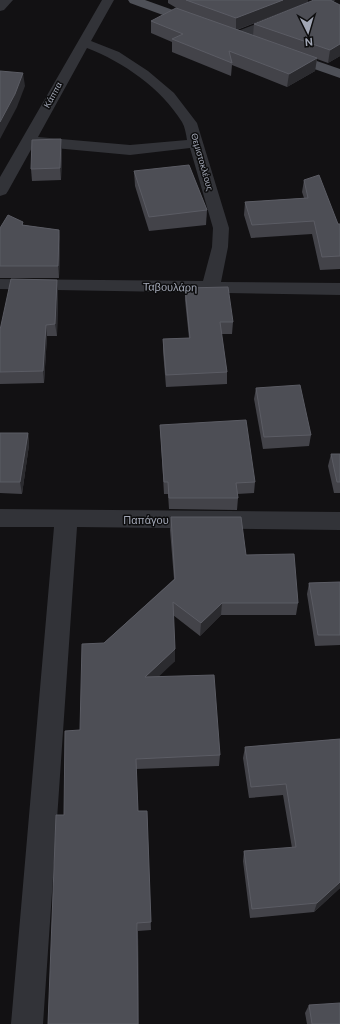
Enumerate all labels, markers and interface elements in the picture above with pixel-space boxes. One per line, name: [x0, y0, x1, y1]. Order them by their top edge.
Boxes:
north arrow: [288, 12, 328, 52]
text: N: [304, 35, 313, 49]
street label: Κάππα: [41, 80, 65, 110]
street label: Θεμιστοκλέους: [188, 132, 216, 193]
street label: Ταβουλάρη: [143, 280, 197, 294]
street label: Παπάγου: [123, 513, 169, 527]

